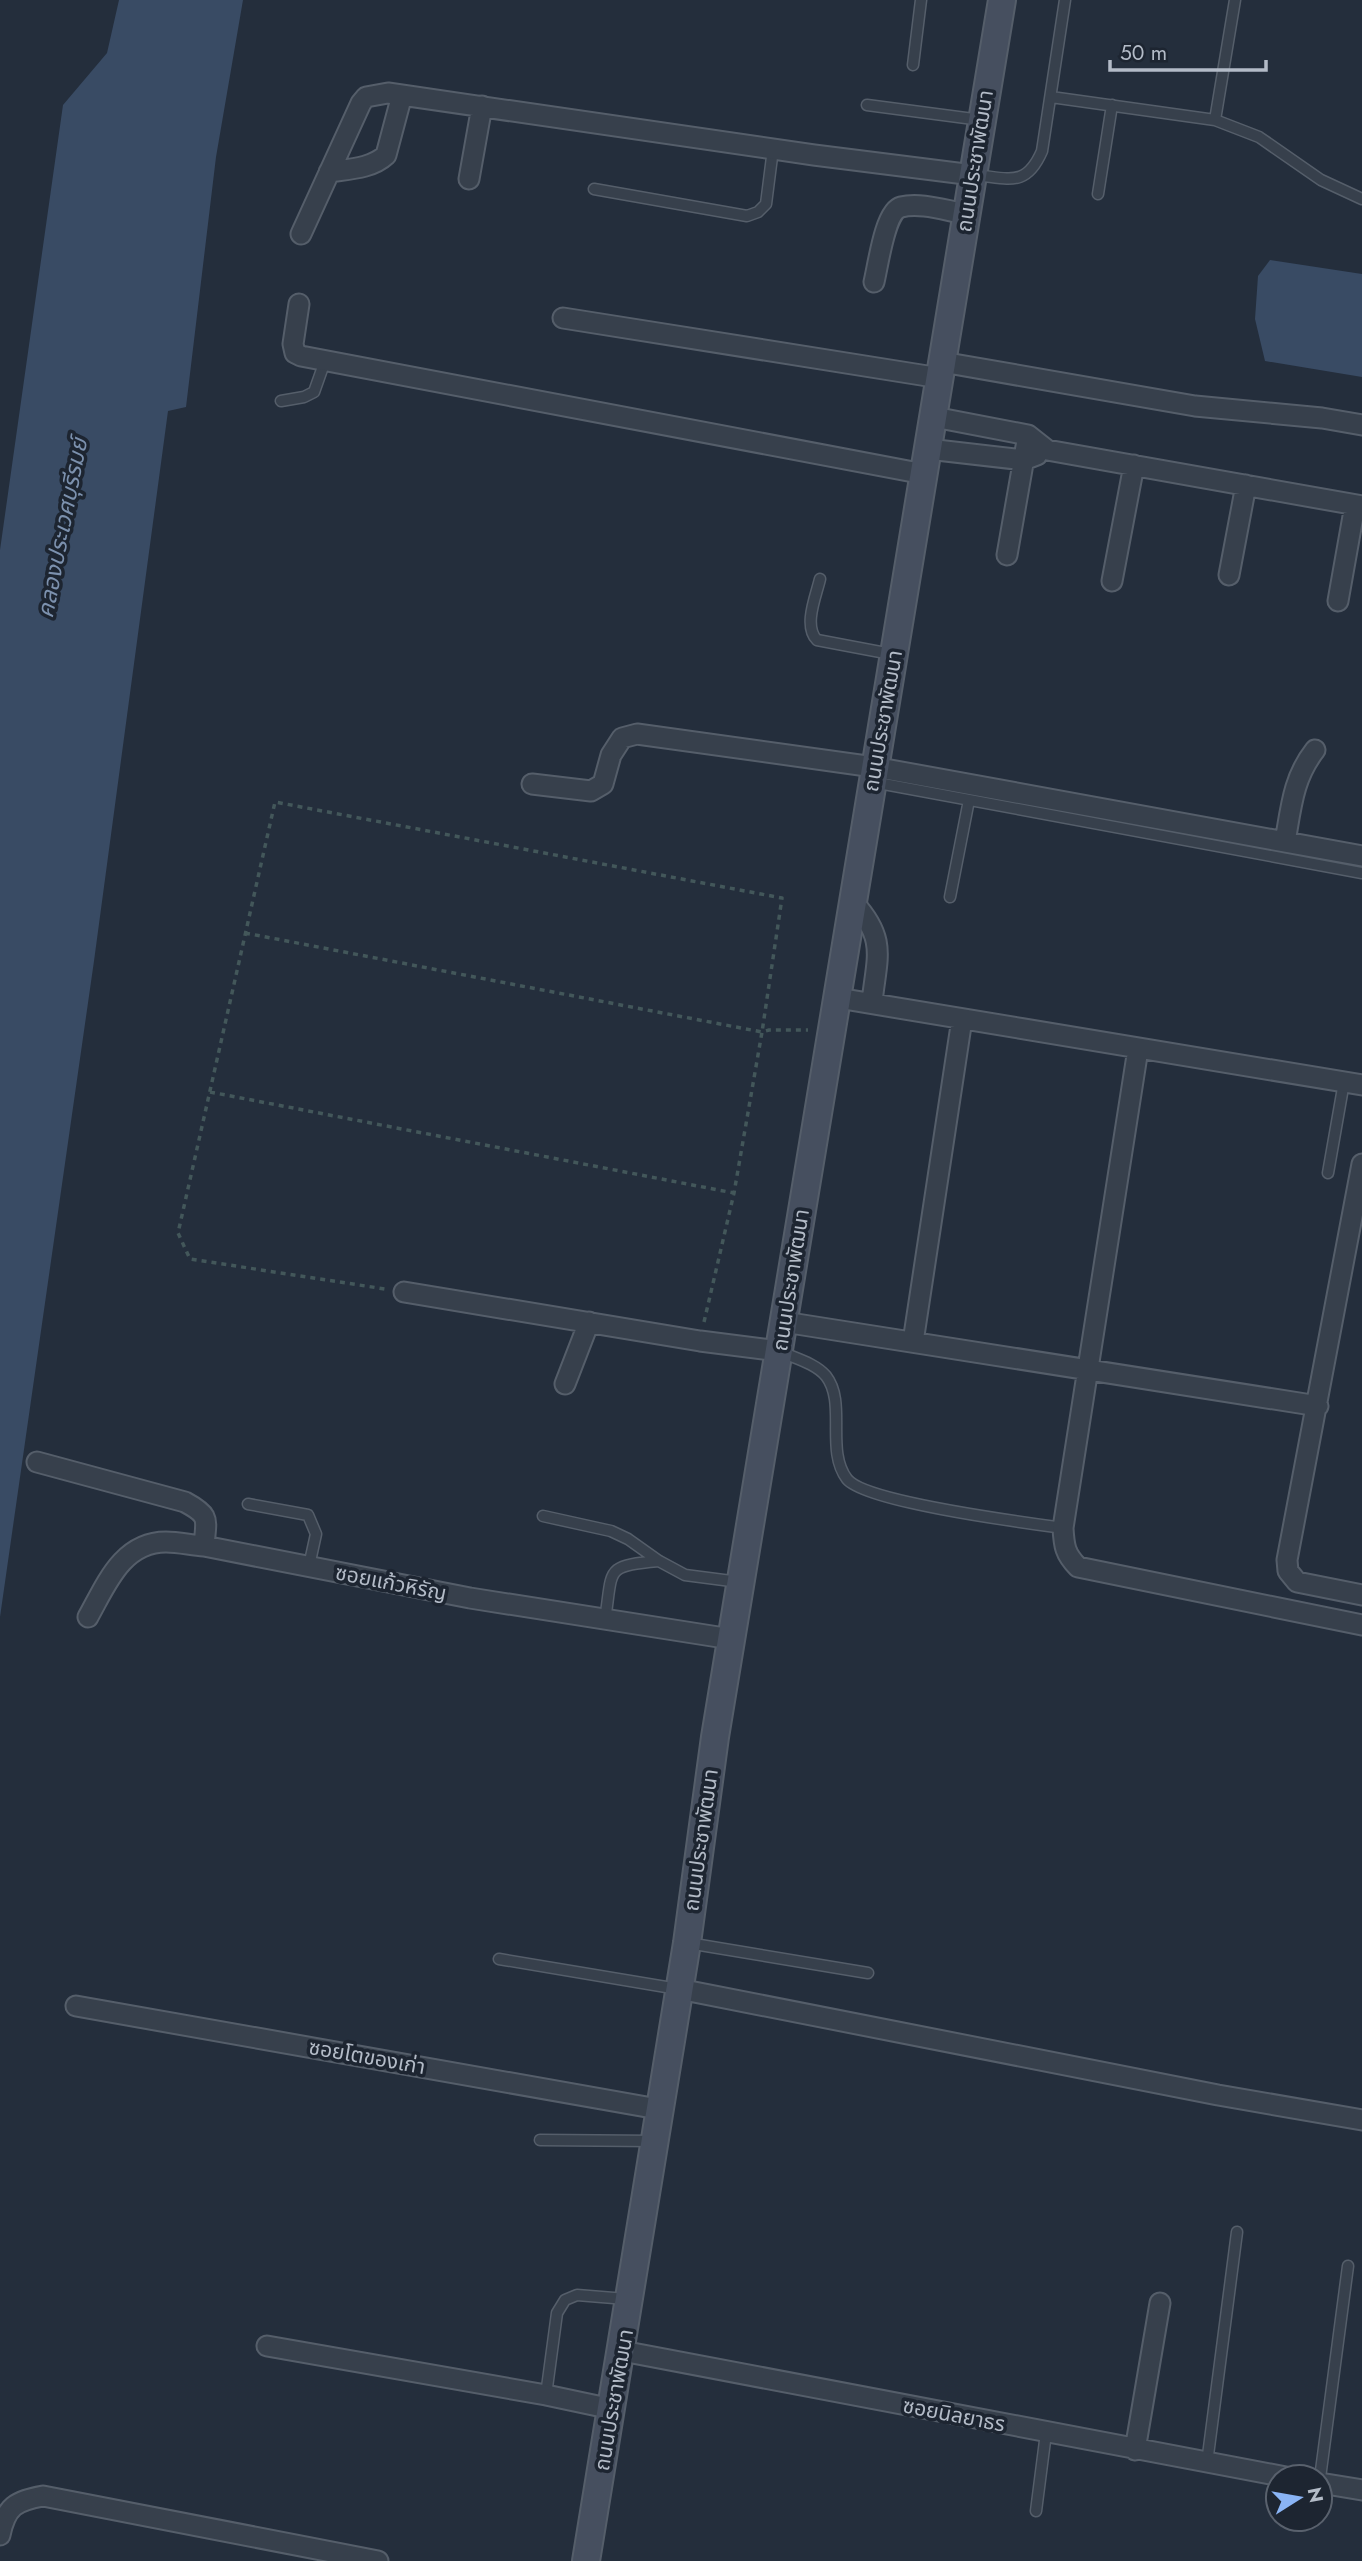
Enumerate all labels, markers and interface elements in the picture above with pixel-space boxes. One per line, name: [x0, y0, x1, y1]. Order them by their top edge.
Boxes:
scale bar: [1110, 28, 1266, 72]
text: 50 m: [1120, 38, 1167, 68]
street label: ถนนประชาพัฒนา: [949, 88, 1001, 234]
water label: คลองประเวศบุรีรมย์: [28, 431, 97, 621]
street label: ถนนประชาพัฒนา: [856, 648, 910, 794]
street label: ถนนประชาพัฒนา: [765, 1207, 817, 1353]
street label: ซอยแก้วหิรัญ: [333, 1558, 449, 1608]
street label: ถนนประชาพัฒนา: [676, 1767, 726, 1913]
street label: ซอยโตของเก่า: [306, 2032, 428, 2082]
street label: ถนนประชาพัฒนา: [587, 2327, 641, 2473]
street label: ซอยนิลยาธร: [900, 2390, 1008, 2440]
north arrow: [1264, 2463, 1334, 2533]
text: N: [1301, 2485, 1330, 2505]

